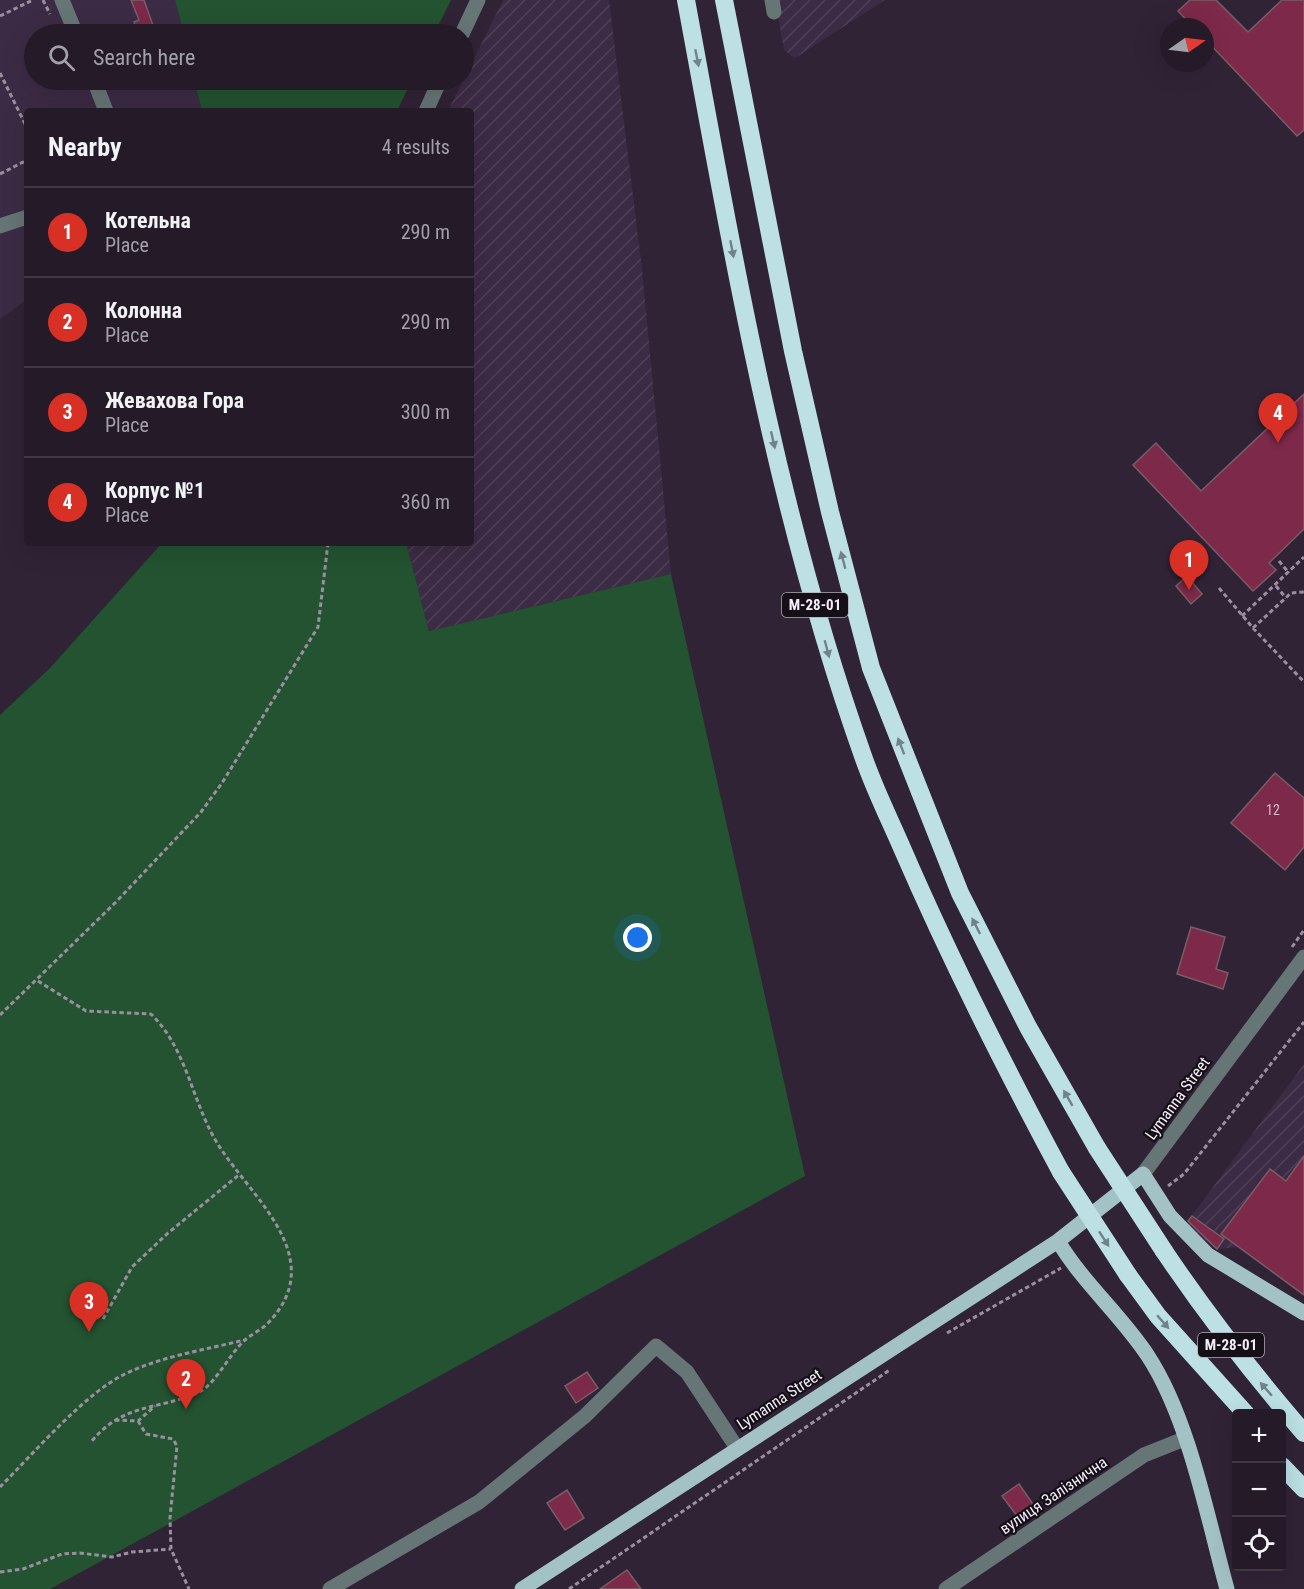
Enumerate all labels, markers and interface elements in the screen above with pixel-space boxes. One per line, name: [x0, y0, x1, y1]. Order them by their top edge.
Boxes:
north arrow: [1160, 18, 1214, 72]
search box: [24, 24, 474, 90]
icon: search: [45, 41, 78, 74]
text: Search here: [93, 45, 195, 70]
one-way arrow: [693, 48, 702, 67]
text: Nearby: [48, 132, 122, 162]
text: 4 results: [382, 135, 450, 159]
text: Котельна: [105, 208, 191, 233]
text: 1: [62, 220, 73, 244]
text: 290 m: [401, 220, 450, 244]
text: Place: [105, 233, 149, 257]
one-way arrow: [728, 240, 737, 259]
text: Колонна: [105, 298, 182, 323]
text: 2: [62, 310, 73, 334]
text: 290 m: [401, 310, 450, 334]
text: Place: [105, 323, 149, 347]
text: Жевахова Гора: [105, 388, 244, 413]
pin: 4: [1258, 394, 1298, 443]
text: 3: [62, 400, 73, 424]
text: 300 m: [401, 400, 450, 424]
text: Place: [105, 413, 149, 437]
one-way arrow: [768, 431, 778, 449]
text: Корпус №1: [105, 478, 205, 503]
text: 4: [62, 490, 73, 514]
text: 360 m: [401, 490, 450, 514]
text: Place: [105, 503, 149, 527]
pin: 1: [1170, 540, 1208, 590]
one-way arrow: [837, 551, 847, 569]
road number: М-28-01: [782, 593, 848, 617]
one-way arrow: [823, 640, 832, 658]
one-way arrow: [895, 737, 905, 755]
house number: 12: [1266, 802, 1280, 818]
one-way arrow: [972, 917, 981, 934]
your location: [623, 923, 652, 952]
street label: Lymanna Street: [1141, 1053, 1214, 1143]
one-way arrow: [1063, 1089, 1073, 1106]
one-way arrow: [1098, 1231, 1109, 1247]
pin: 3: [70, 1282, 109, 1332]
one-way arrow: [1156, 1314, 1170, 1329]
road number: М-28-01: [1198, 1333, 1264, 1357]
pin: 2: [166, 1360, 206, 1409]
street label: Lymanna Street: [733, 1365, 825, 1434]
one-way arrow: [1260, 1382, 1273, 1397]
map controls: [1232, 1409, 1286, 1571]
button: +: [1232, 1409, 1286, 1463]
street label: вулиця Залізнична: [996, 1453, 1110, 1538]
button: −: [1232, 1463, 1286, 1517]
button: locate: [1232, 1517, 1286, 1571]

